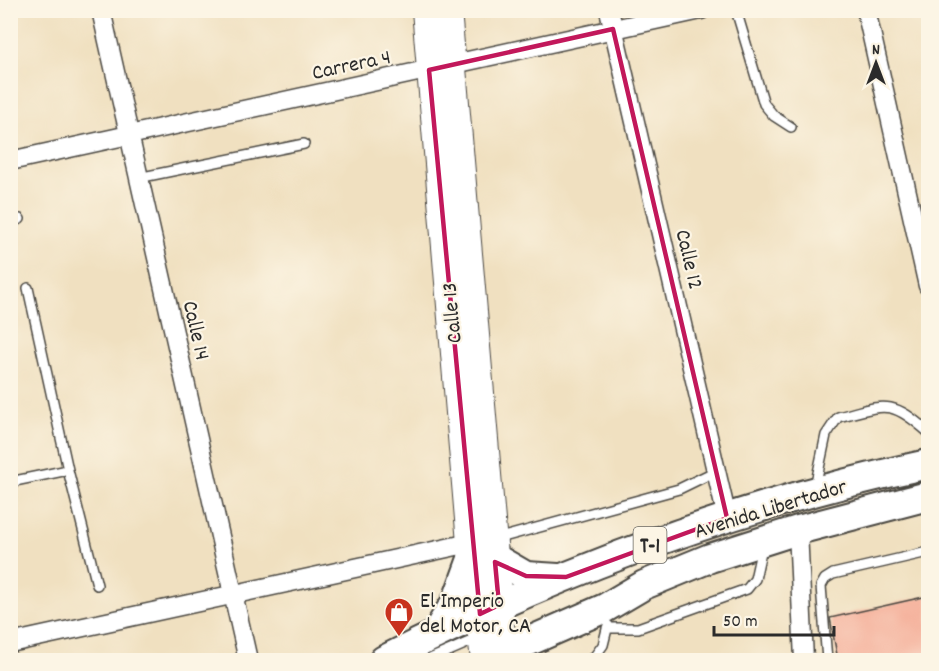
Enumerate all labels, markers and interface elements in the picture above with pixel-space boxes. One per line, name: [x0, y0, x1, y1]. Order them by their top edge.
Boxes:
north arrow: [846, 33, 906, 93]
text: N: [872, 39, 880, 62]
street label: Carrera 4: [309, 43, 394, 90]
street label: Calle 12: [666, 227, 710, 293]
street label: Calle 13: [435, 281, 472, 344]
street label: Calle 14: [173, 298, 216, 364]
street label: Avenida Libertador: [691, 472, 852, 548]
road number: T-1: [634, 527, 666, 563]
place label: El Imperio del Motor, CA: [420, 587, 531, 643]
shop icon: El Imperio del Motor, CA: [383, 596, 415, 638]
scale bar: [714, 599, 834, 637]
text: 50 m: [723, 610, 758, 635]

